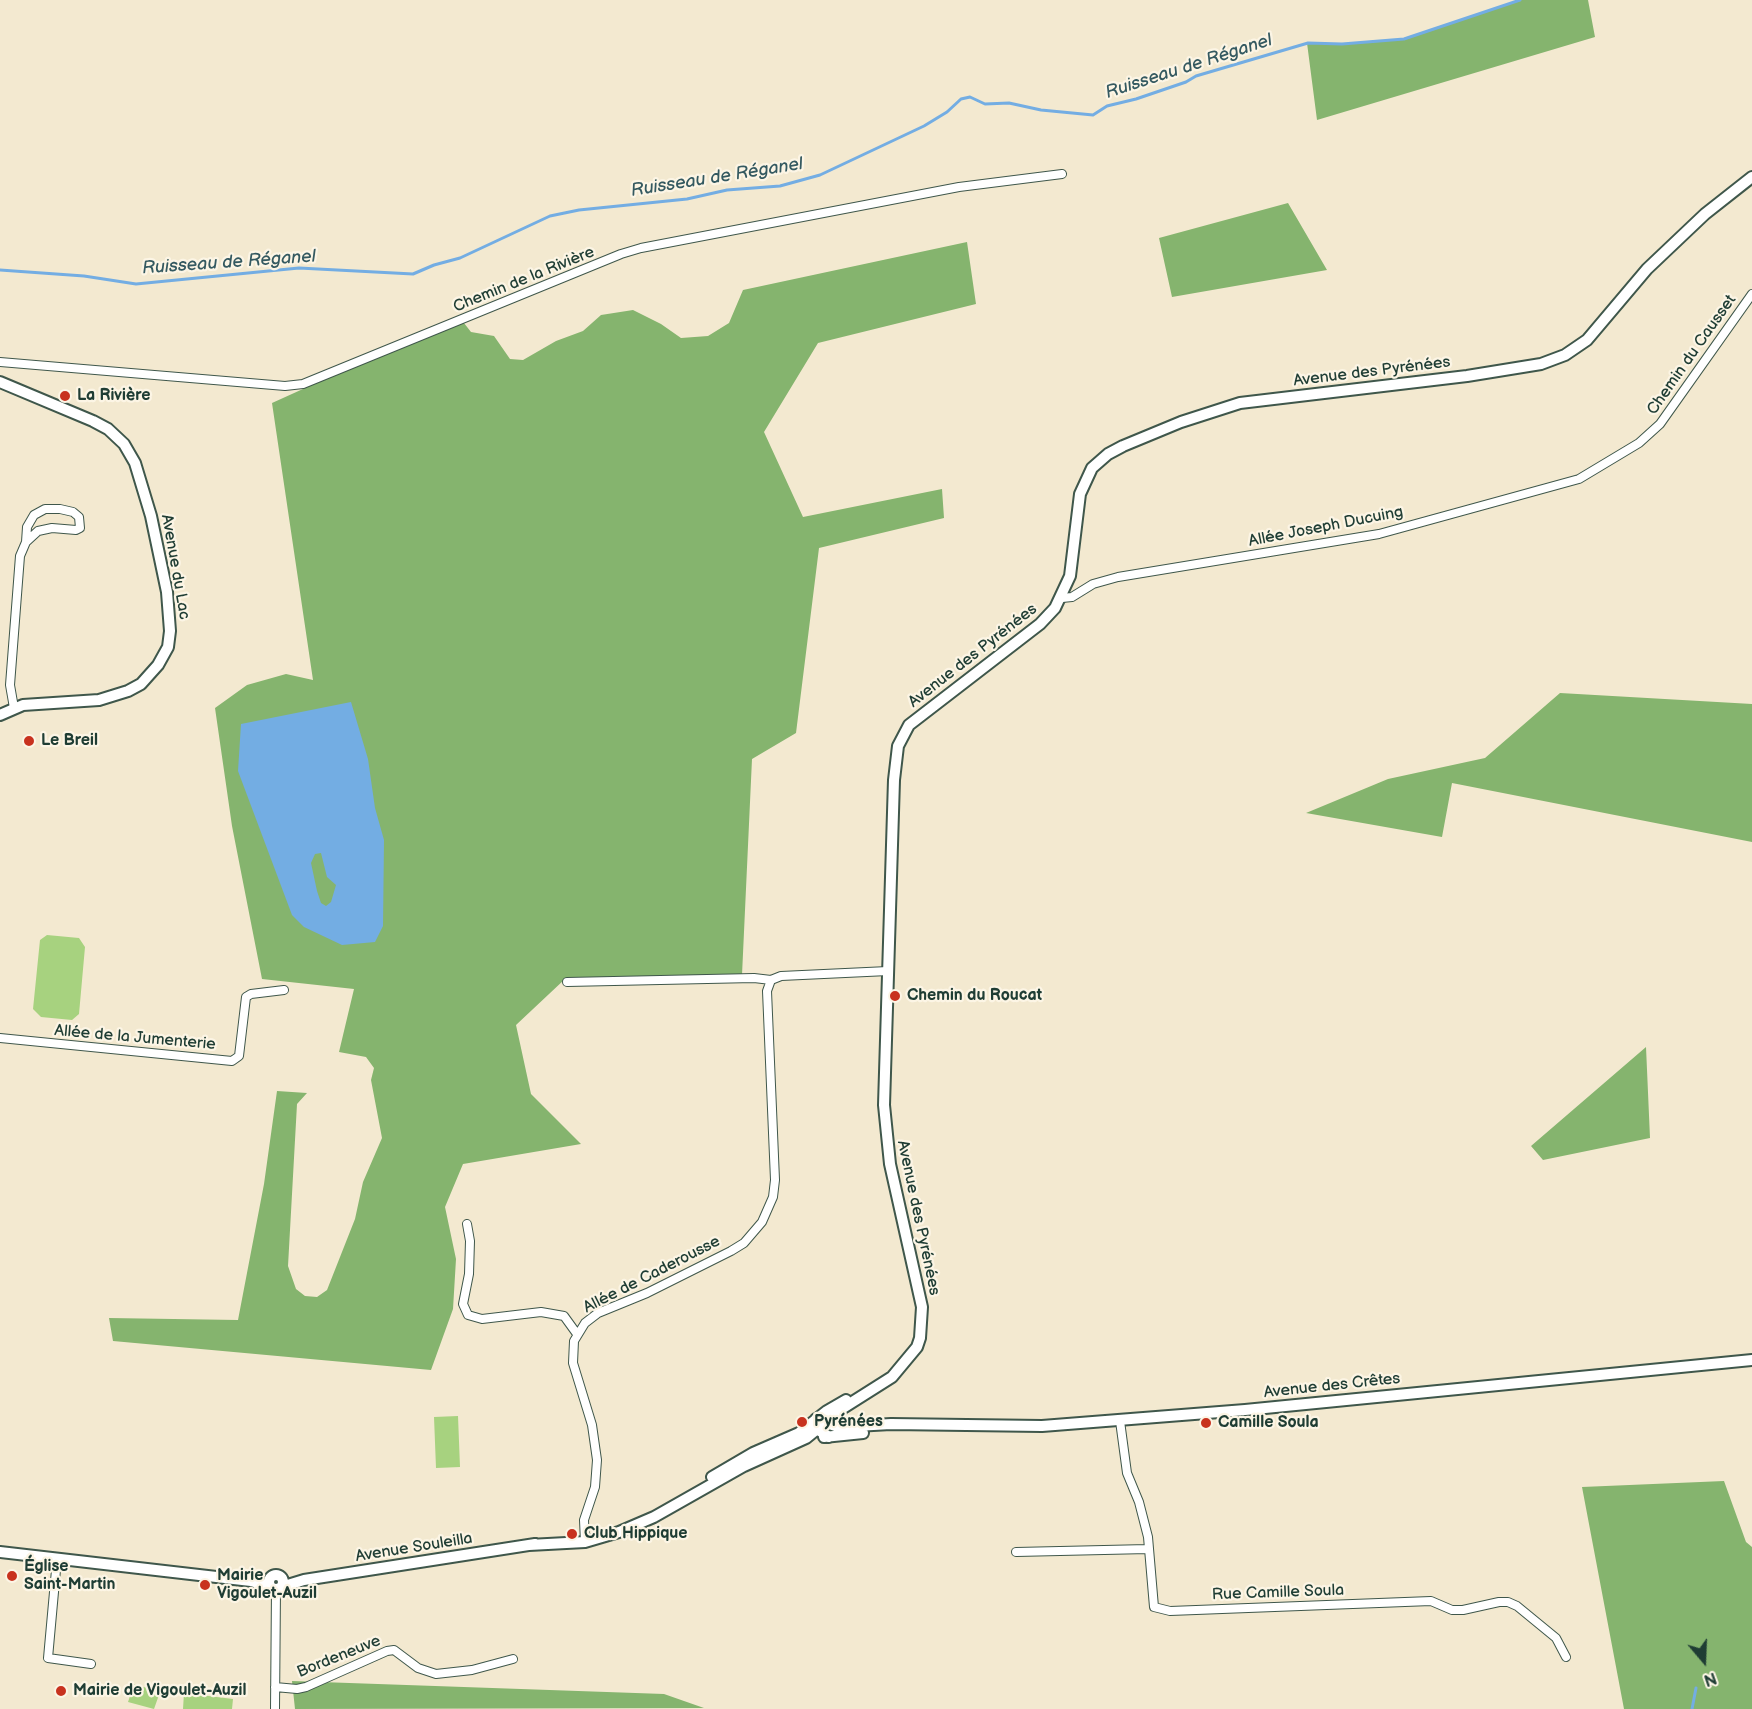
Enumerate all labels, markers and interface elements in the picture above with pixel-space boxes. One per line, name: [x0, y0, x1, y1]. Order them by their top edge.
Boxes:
water label: Ruisseau de Réganel: [1103, 30, 1275, 104]
water label: Ruisseau de Réganel: [629, 154, 805, 202]
street label: Chemin de la Rivière: [451, 243, 597, 317]
water label: Ruisseau de Réganel: [141, 246, 317, 280]
street label: Chemin du Causset: [1643, 291, 1741, 419]
street label: Avenue des Pyrénées: [1292, 353, 1452, 391]
place label: La Rivière: [77, 386, 150, 406]
marker: La Rivière: [58, 389, 72, 403]
street label: Allée Joseph Ducuing: [1247, 503, 1405, 551]
street label: Avenue du Lac: [156, 513, 194, 621]
street label: Avenue des Pyrénées: [905, 600, 1041, 712]
place label: Le Breil: [41, 731, 98, 751]
marker: Le Breil: [22, 734, 36, 748]
place label: Chemin du Roucat: [907, 986, 1042, 1006]
marker: Chemin du Roucat: [888, 989, 902, 1003]
street label: Allée de la Jumenterie: [53, 1021, 217, 1055]
street label: Avenue des Pyrénées: [892, 1139, 944, 1297]
street label: Allée de Caderousse: [580, 1232, 724, 1318]
street label: Avenue des Crêtes: [1263, 1369, 1401, 1403]
place label: Pyrénées: [814, 1412, 883, 1432]
place label: Camille Soula: [1218, 1413, 1319, 1433]
marker: Pyrénées: [795, 1415, 809, 1429]
marker: Camille Soula: [1199, 1416, 1213, 1430]
place label: Club Hippique: [584, 1524, 688, 1544]
marker: Club Hippique: [565, 1527, 579, 1541]
street label: Avenue Souleilla: [354, 1529, 474, 1567]
place label: Église Saint-Martin: [24, 1557, 115, 1595]
place label: Mairie Vigoulet-Auzil: [217, 1566, 317, 1604]
marker: Église Saint-Martin: [5, 1569, 19, 1583]
marker: Mairie Vigoulet-Auzil: [198, 1578, 212, 1592]
street label: Rue Camille Soula: [1212, 1581, 1344, 1605]
north arrow: [1674, 1631, 1734, 1691]
street label: Bordeneuve: [294, 1632, 384, 1682]
text: N: [1701, 1668, 1719, 1689]
place label: Mairie de Vigoulet-Auzil: [73, 1681, 247, 1701]
marker: Mairie de Vigoulet-Auzil: [54, 1684, 68, 1698]

